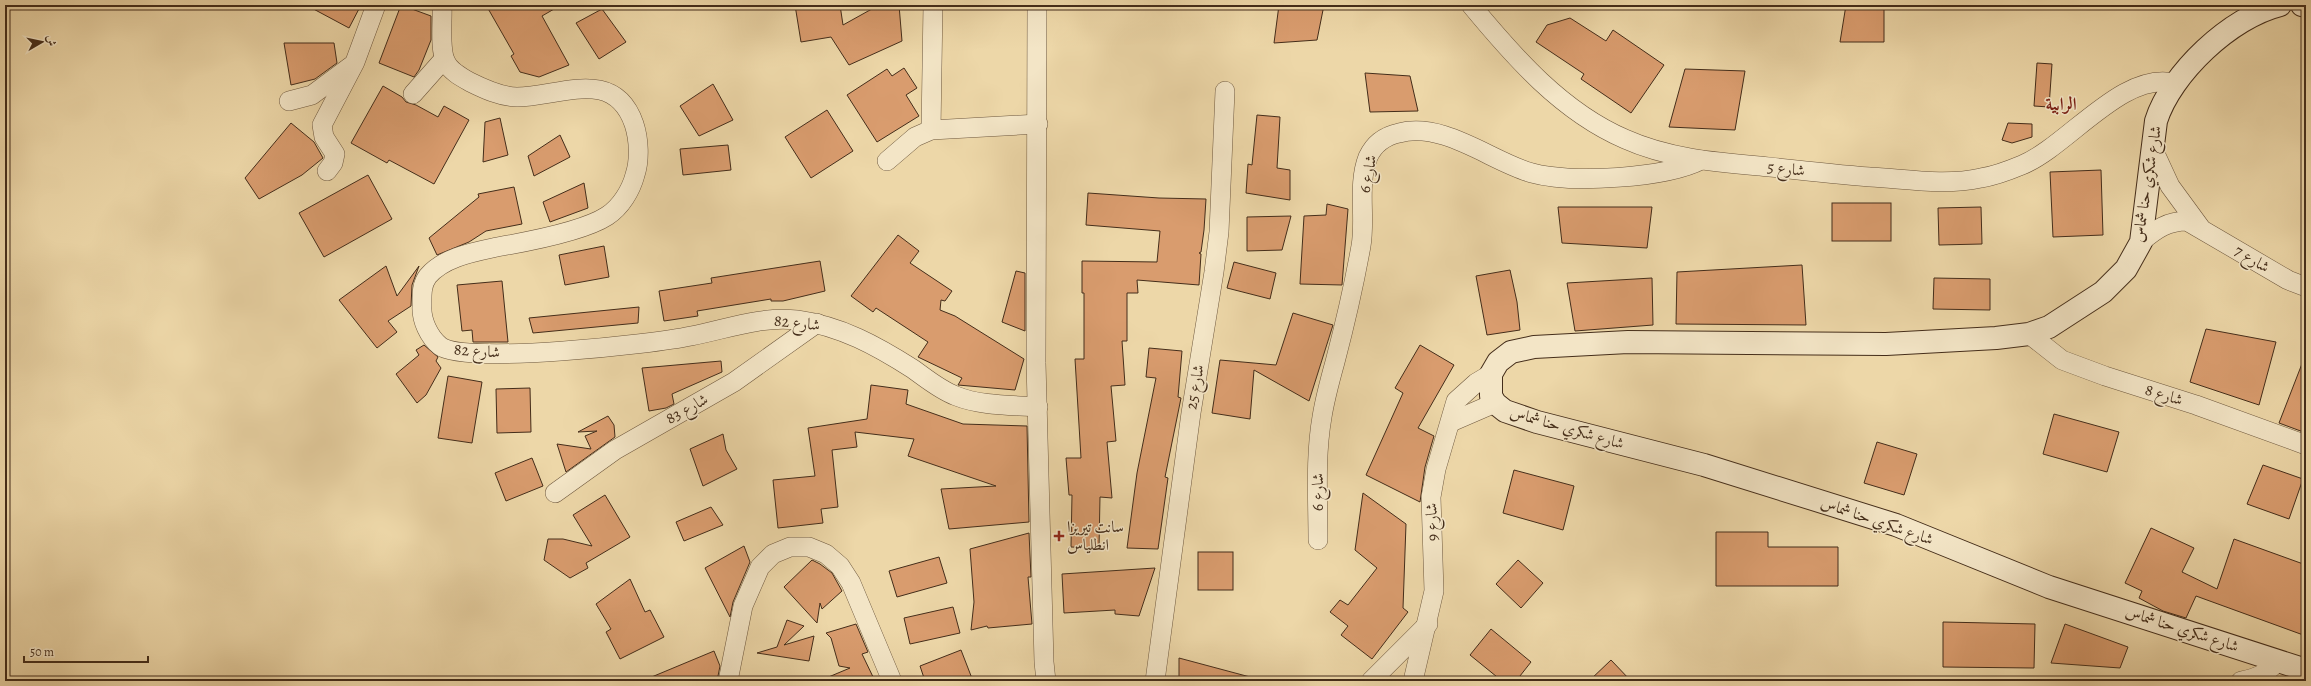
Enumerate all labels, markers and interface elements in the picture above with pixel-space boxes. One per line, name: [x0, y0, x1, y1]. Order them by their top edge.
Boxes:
north arrow: [22, 22, 62, 62]
text: ش: [43, 34, 60, 47]
district label: الرابية: [2045, 92, 2077, 116]
street label: شارع شكري حنا شماس: [2127, 124, 2169, 244]
street label: شارع 6: [1354, 153, 1384, 195]
street label: شارع 5: [1766, 156, 1806, 184]
street label: شارع 7: [2229, 240, 2274, 280]
street label: شارع 82: [773, 310, 821, 338]
street label: شارع 82: [453, 338, 501, 366]
street label: شارع 25: [1180, 363, 1212, 412]
street label: شارع 8: [2142, 379, 2186, 413]
street label: شارع 83: [662, 388, 713, 431]
street label: شارع شكري حنا شماس: [1507, 401, 1627, 457]
street label: شارع 6: [1307, 473, 1331, 511]
street label: شارع شكري حنا شماس: [1817, 491, 1936, 552]
street label: شارع 9: [1420, 502, 1446, 541]
place label: سانت تيريزا انطلياس: [1067, 516, 1124, 556]
marker: سانت تيريزا انطلياس: [1054, 531, 1064, 541]
street label: شارع شكري حنا شماس: [2122, 600, 2241, 660]
scale bar: [24, 638, 148, 664]
text: 50 m: [30, 644, 54, 660]

